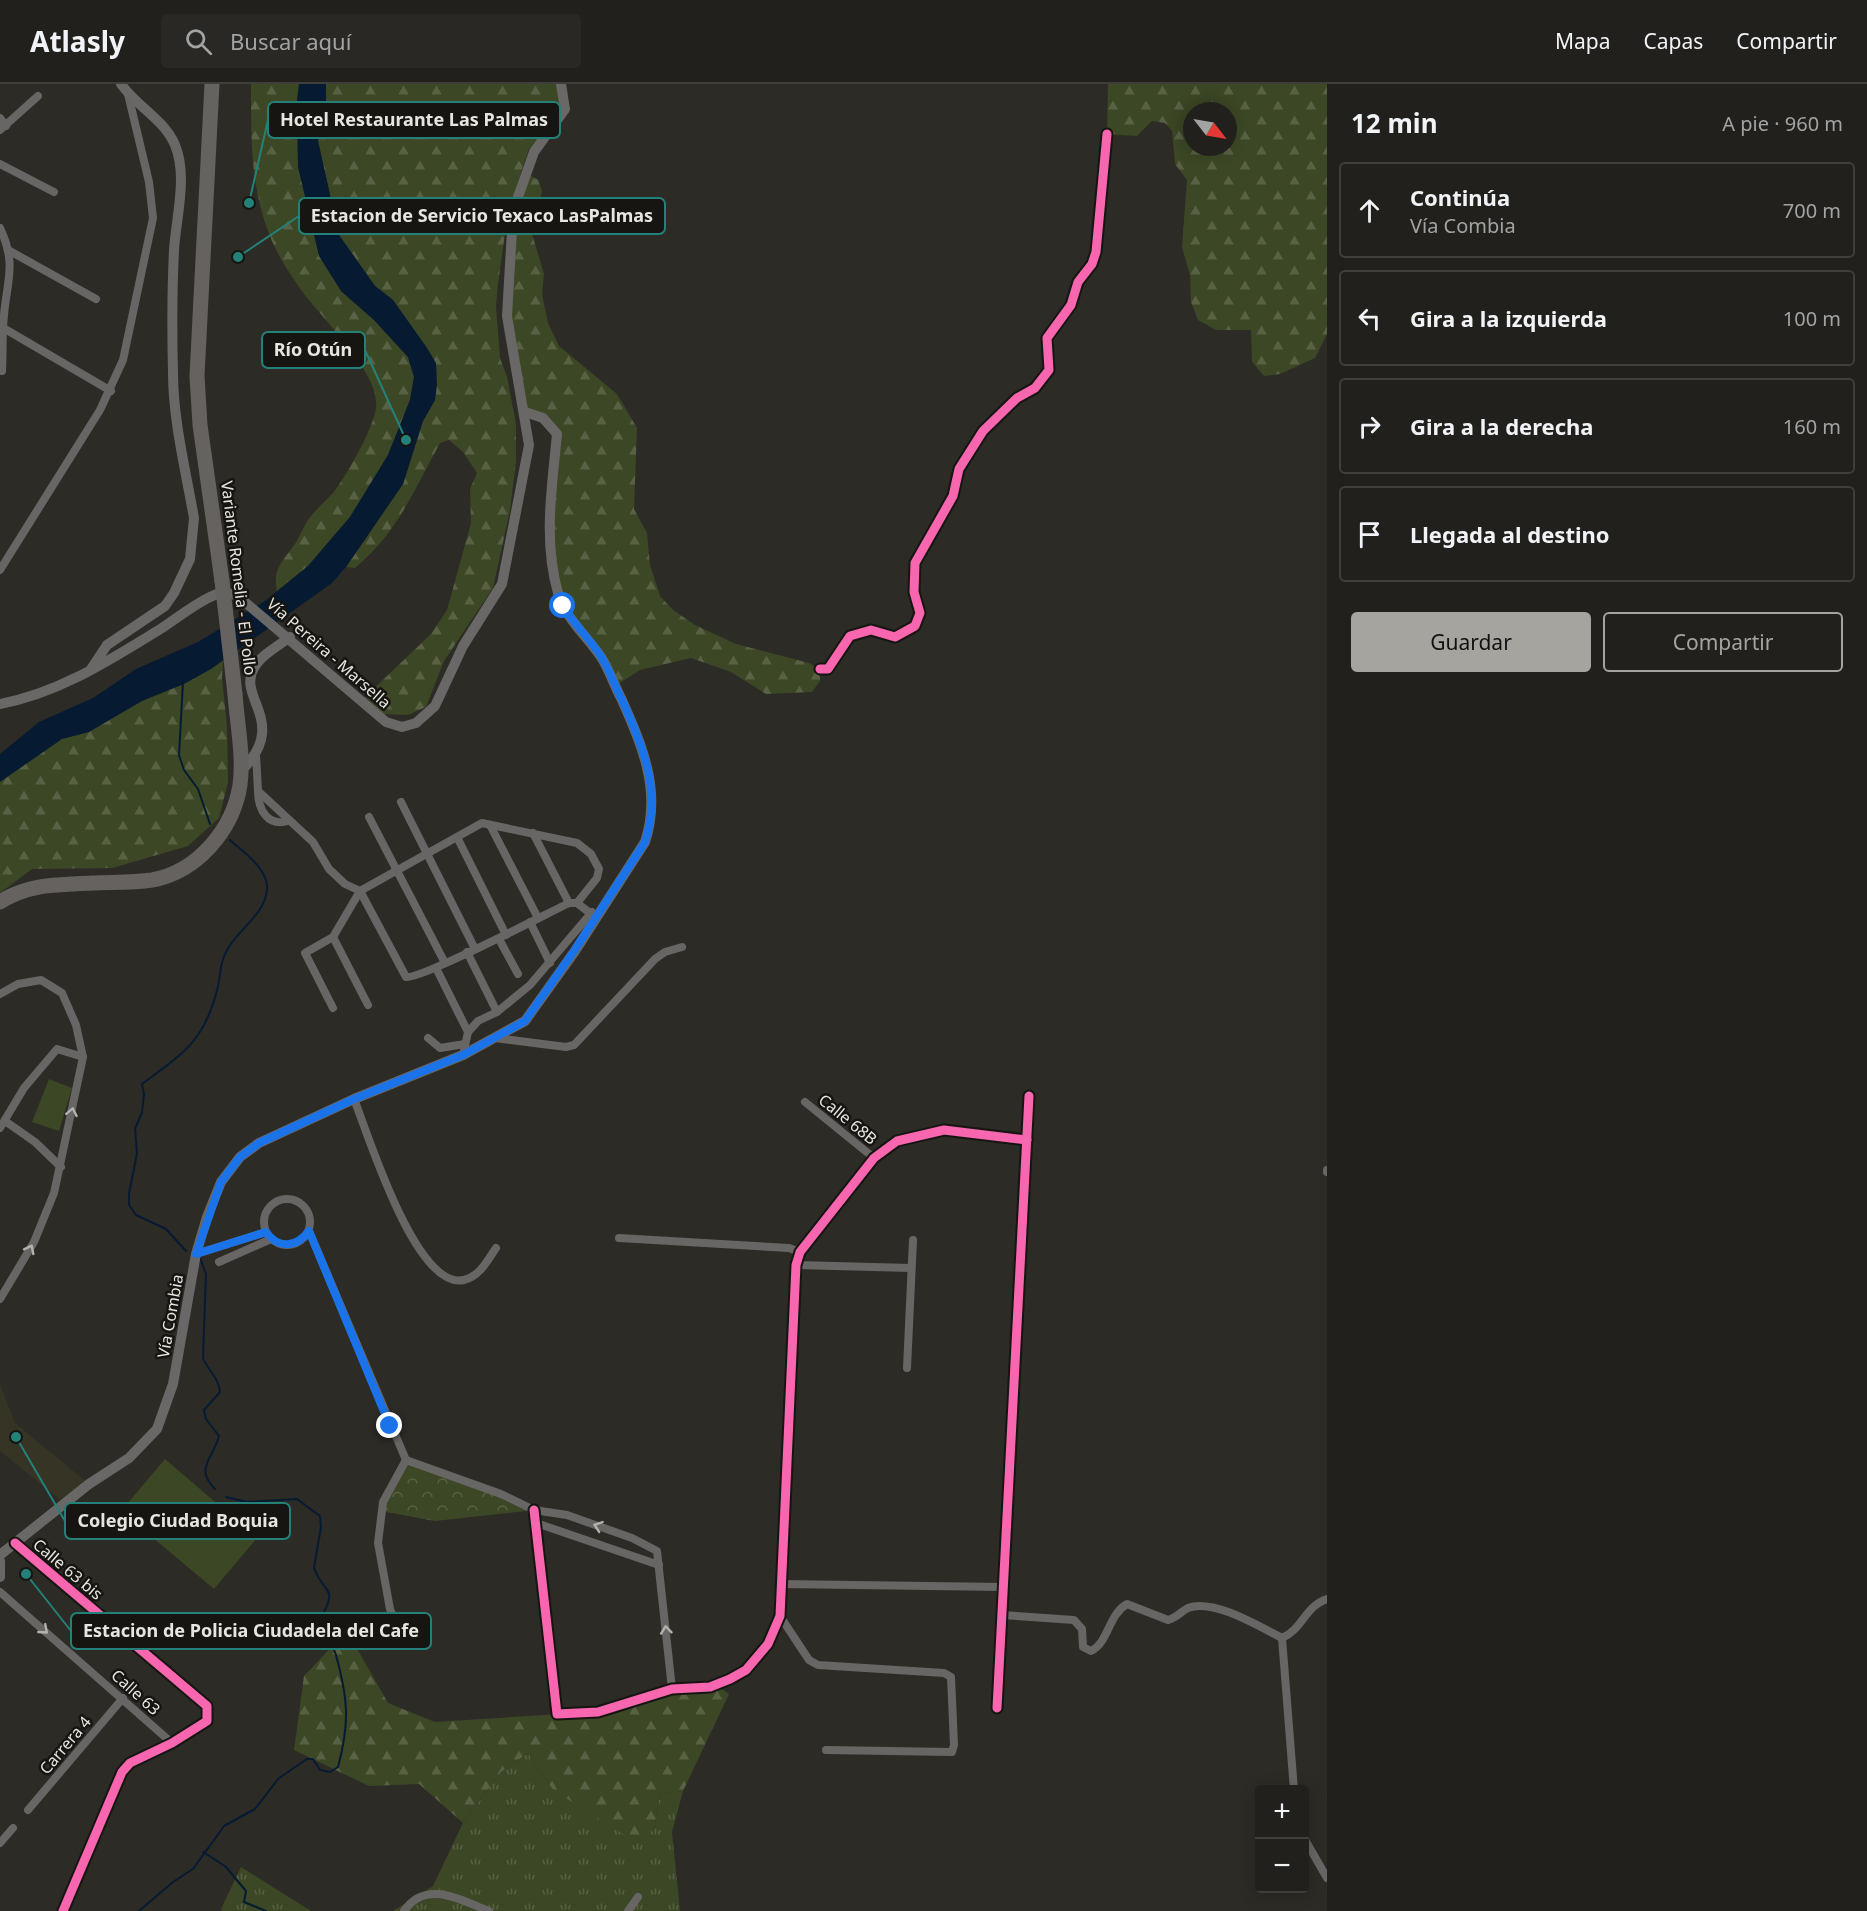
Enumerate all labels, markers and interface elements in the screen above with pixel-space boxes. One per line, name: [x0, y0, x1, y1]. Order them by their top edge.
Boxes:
search box: [161, 14, 581, 68]
text: Atlasly: [30, 22, 125, 60]
icon: search: [182, 25, 215, 58]
text: Buscar aquí: [230, 26, 351, 56]
text: Mapa: [1555, 27, 1611, 55]
text: Capas: [1644, 27, 1703, 55]
text: Compartir: [1736, 27, 1837, 55]
callout: Hotel Restaurante Las Palmas: [268, 102, 560, 138]
north arrow: [1183, 102, 1237, 156]
text: 12 min: [1351, 105, 1438, 141]
text: Hotel Restaurante Las Palmas: [280, 107, 548, 131]
text: A pie · 960 m: [1722, 110, 1843, 137]
text: Continúa: [1410, 182, 1510, 212]
icon: ahead: [1353, 194, 1386, 227]
text: 700 m: [1783, 197, 1841, 224]
callout: Estacion de Servicio Texaco LasPalmas: [299, 198, 665, 234]
text: Estacion de Servicio Texaco LasPalmas: [311, 203, 653, 227]
text: Vía Combia: [1410, 212, 1516, 239]
icon: left: [1353, 302, 1386, 335]
text: Gira a la izquierda: [1410, 303, 1607, 333]
text: 100 m: [1783, 305, 1841, 332]
callout: Río Otún: [262, 332, 365, 368]
text: Río Otún: [274, 337, 352, 361]
icon: right: [1353, 410, 1386, 443]
text: Gira a la derecha: [1410, 411, 1594, 441]
text: 160 m: [1783, 413, 1841, 440]
street label: Variante Romelia - El Pollo: [216, 480, 262, 676]
icon: arrive: [1353, 518, 1386, 551]
text: Llegada al destino: [1410, 519, 1610, 549]
route start: [549, 592, 575, 618]
street label: Vía Pereira - Marsella: [262, 593, 396, 713]
button: Guardar: [1351, 612, 1591, 672]
button: Compartir: [1603, 612, 1843, 672]
street label: Calle 68B: [814, 1089, 882, 1149]
one-way arrow: [65, 1107, 78, 1117]
one-way arrow: [23, 1245, 34, 1255]
street label: Vía Combia: [152, 1272, 188, 1360]
route end: [376, 1412, 402, 1438]
callout: Colegio Ciudad Boquia: [65, 1503, 290, 1539]
text: Colegio Ciudad Boquia: [78, 1508, 278, 1532]
one-way arrow: [593, 1521, 604, 1533]
street label: Calle 63 bis: [29, 1533, 107, 1605]
callout: Estacion de Policia Ciudadela del Cafe: [71, 1613, 431, 1649]
text: Estacion de Policia Ciudadela del Cafe: [83, 1618, 419, 1642]
one-way arrow: [37, 1623, 48, 1634]
one-way arrow: [660, 1626, 673, 1635]
street label: Calle 63: [107, 1664, 165, 1720]
street label: Carrera 4: [34, 1711, 96, 1779]
map controls: [1255, 1785, 1309, 1893]
button: +: [1255, 1785, 1309, 1839]
button: −: [1255, 1839, 1309, 1893]

